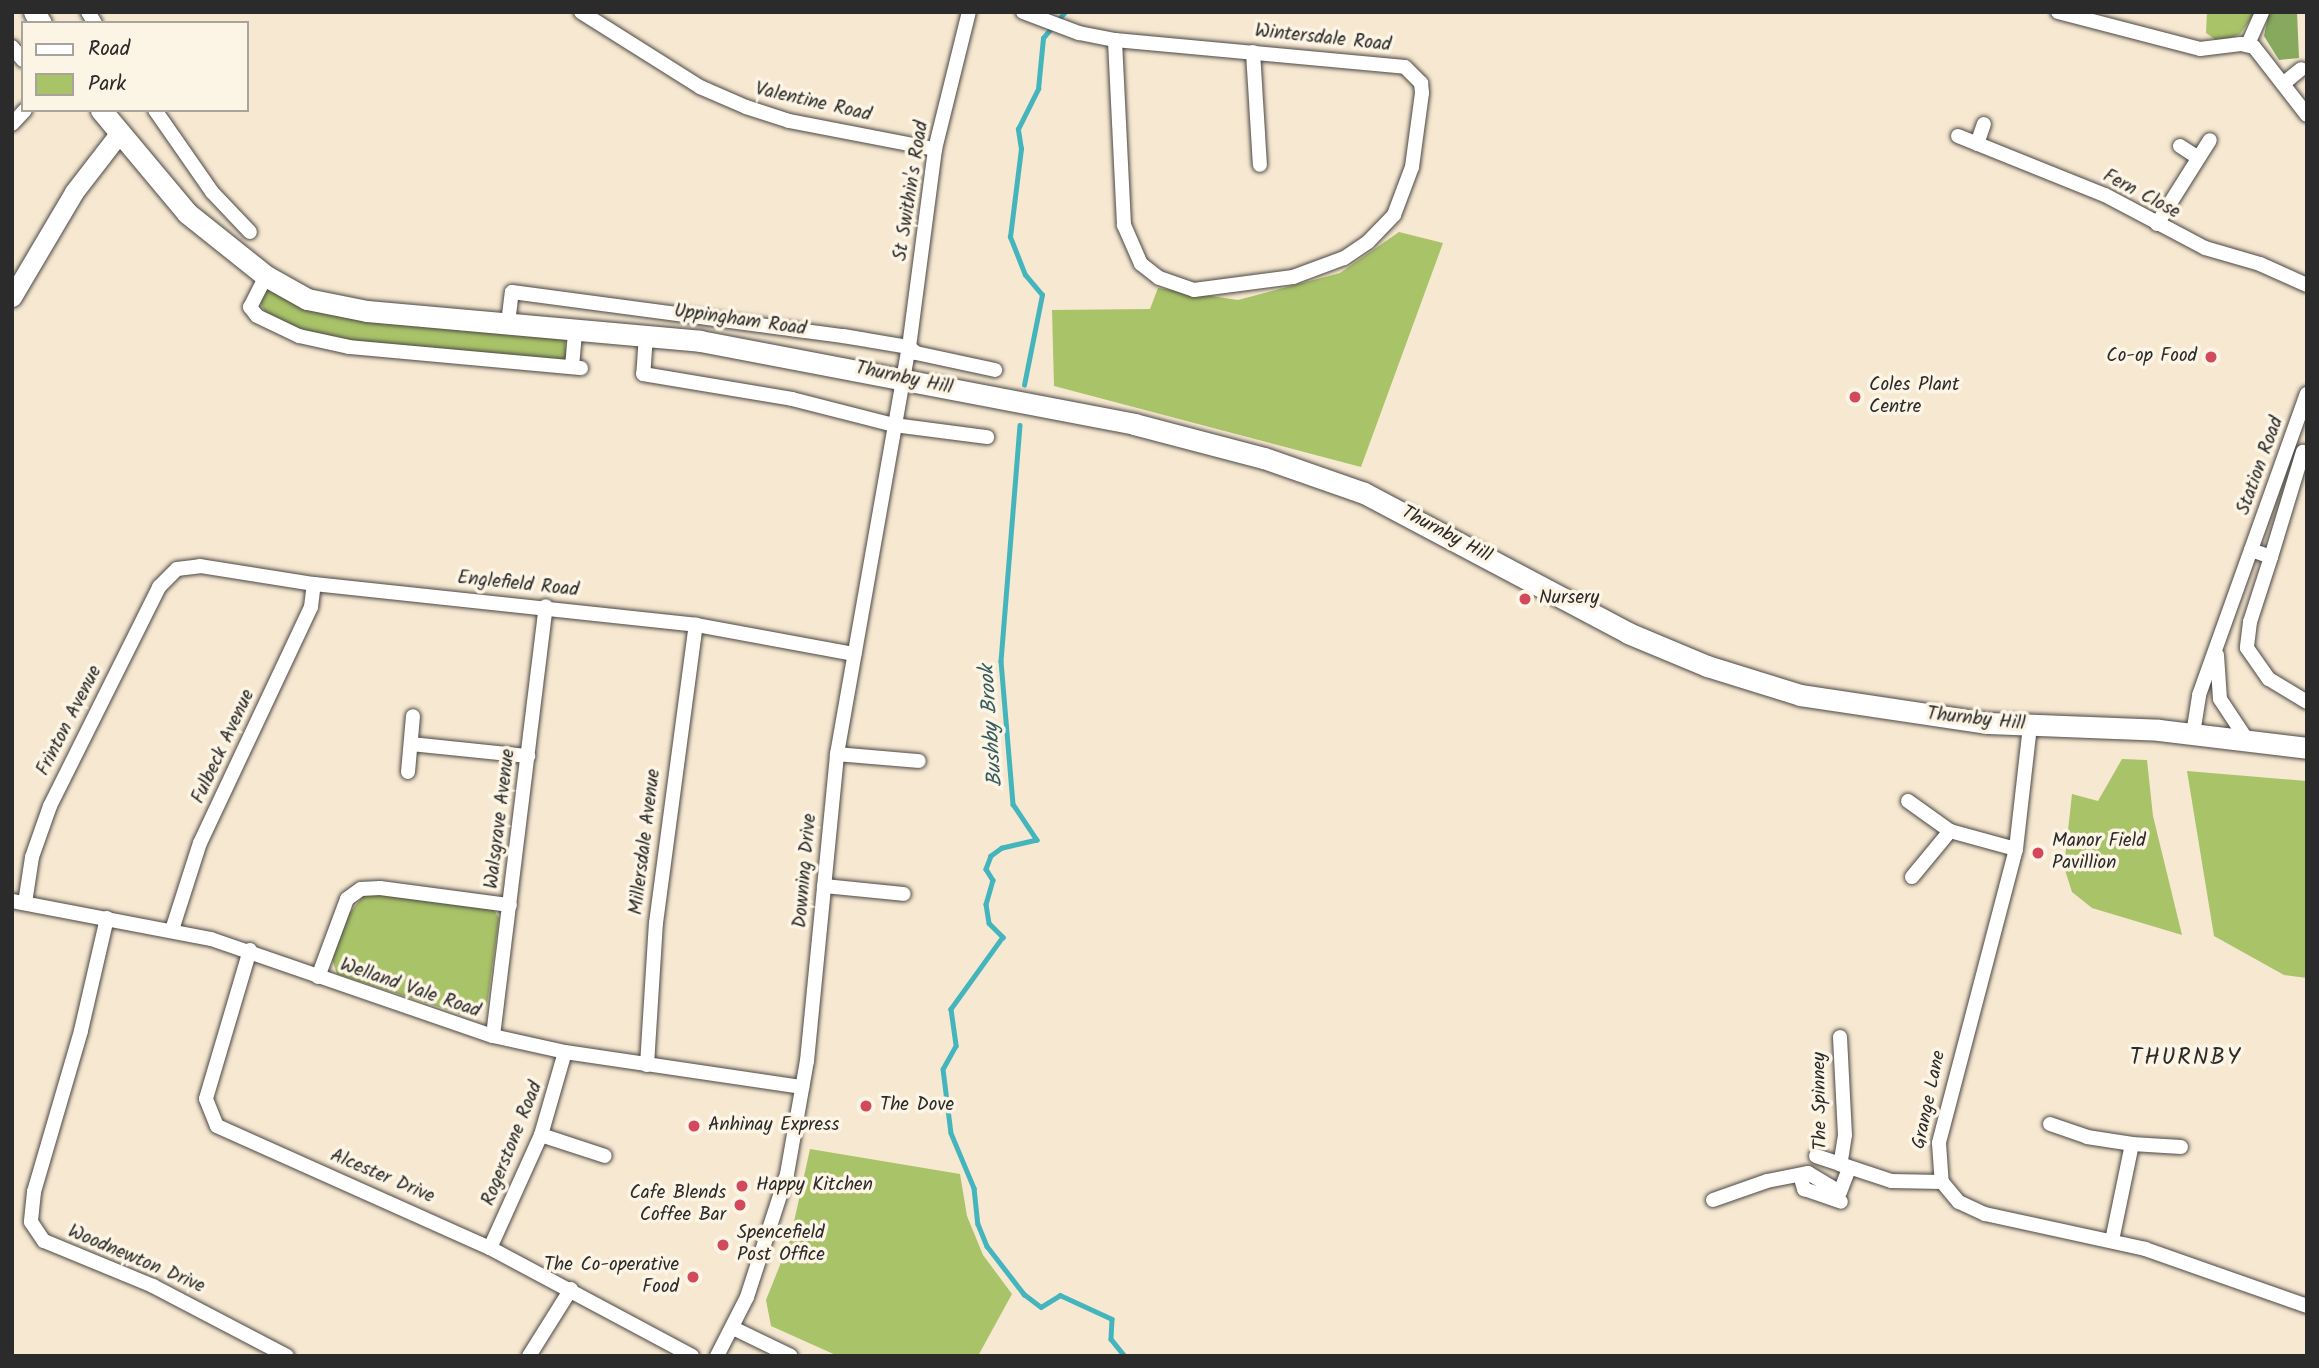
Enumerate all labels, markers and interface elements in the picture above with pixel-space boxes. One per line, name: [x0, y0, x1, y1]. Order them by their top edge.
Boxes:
street label: Wintersdale Road: [1254, 20, 1392, 58]
legend: [21, 21, 248, 112]
text: Road: [88, 33, 130, 66]
text: Park: [88, 68, 126, 101]
street label: Valentine Road: [753, 79, 873, 127]
street label: St Swithin's Road: [890, 119, 934, 263]
street label: Fern Close: [2099, 165, 2183, 225]
street label: Uppingham Road: [672, 300, 808, 342]
place label: Co-op Food: [2106, 346, 2197, 368]
marker: Co-op Food: [2203, 349, 2219, 365]
street label: Thurnby Hill: [853, 358, 955, 400]
place label: Coles Plant Centre: [1869, 375, 1959, 419]
marker: Coles Plant Centre: [1847, 389, 1863, 405]
street label: Station Road: [2233, 414, 2289, 518]
street label: Thurnby Hill: [1397, 502, 1495, 568]
street label: Englefield Road: [456, 567, 580, 603]
place label: Nursery: [1539, 588, 1599, 610]
marker: Nursery: [1517, 591, 1533, 607]
street label: Frinton Avenue: [32, 662, 108, 780]
water label: Bushby Brook: [975, 664, 1009, 788]
street label: Fulbeck Avenue: [188, 686, 260, 808]
street label: Thurnby Hill: [1926, 703, 2026, 737]
street label: Walsgrave Avenue: [481, 748, 521, 890]
street label: Millersdale Avenue: [626, 768, 666, 916]
street label: Downing Drive: [790, 813, 822, 929]
place label: Manor Field Pavillion: [2052, 831, 2146, 875]
marker: Manor Field Pavillion: [2030, 845, 2046, 861]
street label: Welland Vale Road: [337, 954, 483, 1024]
district label: THURNBY: [2131, 1044, 2241, 1072]
street label: Grange Lane: [1908, 1049, 1952, 1151]
street label: The Spinney: [1809, 1052, 1833, 1150]
street label: Rogerstone Road: [478, 1079, 548, 1209]
place label: The Dove: [880, 1095, 954, 1117]
marker: The Dove: [858, 1098, 874, 1114]
place label: Anhinay Express: [708, 1115, 839, 1137]
marker: Anhinay Express: [686, 1118, 702, 1134]
street label: Alcester Drive: [327, 1145, 437, 1209]
place label: Happy Kitchen: [756, 1175, 873, 1197]
marker: Happy Kitchen: [734, 1178, 750, 1194]
place label: Cafe Blends Coffee Bar: [629, 1183, 726, 1227]
marker: Cafe Blends Coffee Bar: [732, 1197, 748, 1213]
street label: Woodnewton Drive: [64, 1221, 208, 1299]
place label: Spencefield Post Office: [737, 1223, 825, 1267]
marker: Spencefield Post Office: [715, 1237, 731, 1253]
place label: The Co-operative Food: [544, 1255, 679, 1299]
marker: The Co-operative Food: [685, 1269, 701, 1285]

